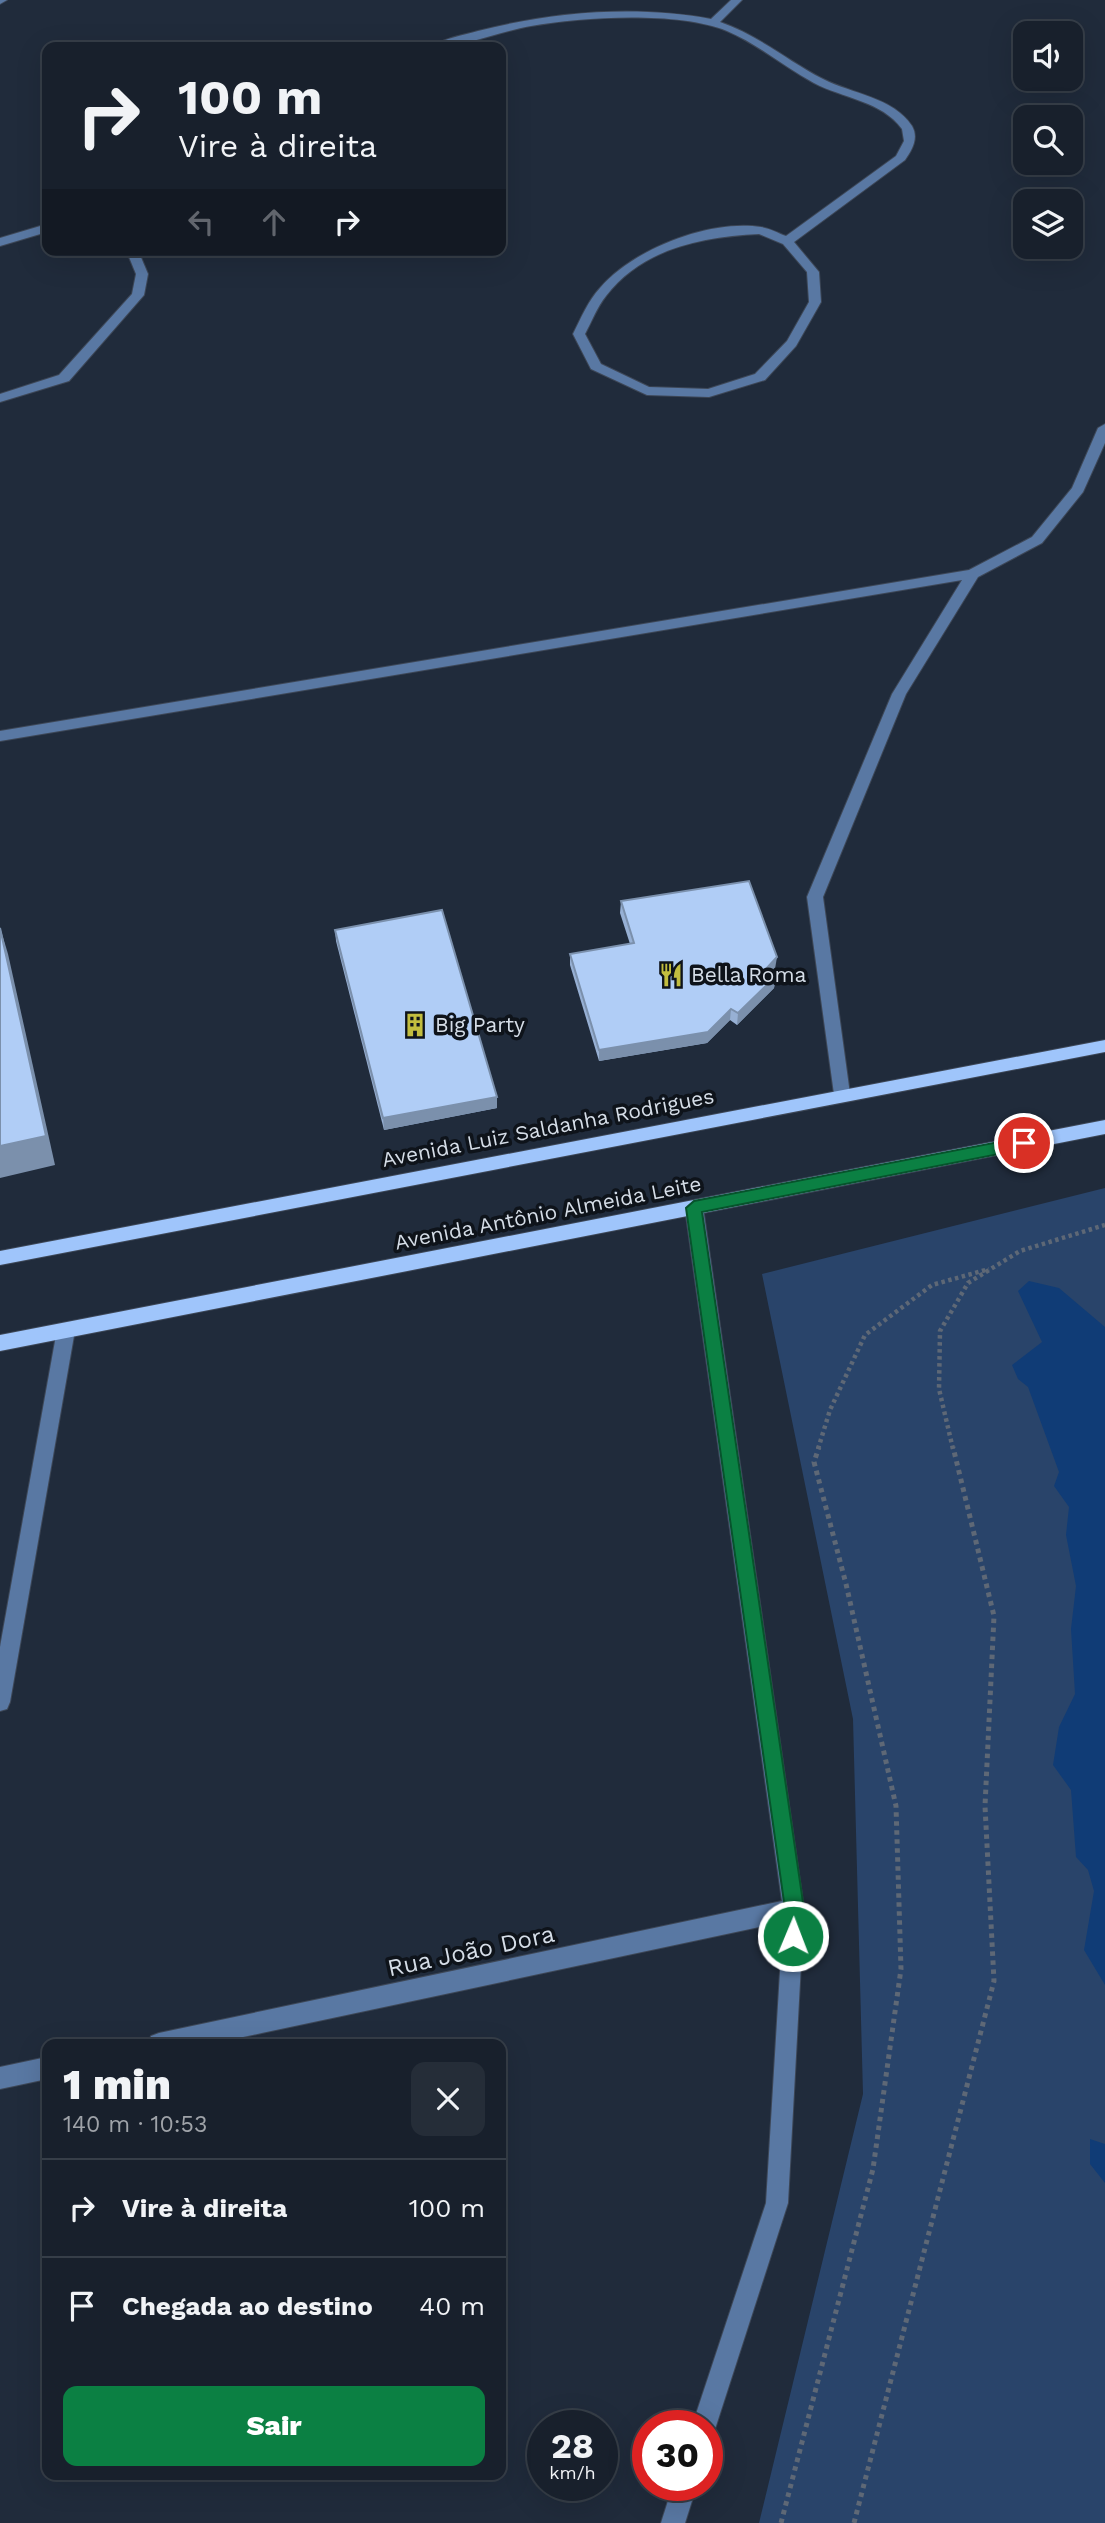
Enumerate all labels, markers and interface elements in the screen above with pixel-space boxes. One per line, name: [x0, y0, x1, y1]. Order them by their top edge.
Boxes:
map controls: [1013, 21, 1083, 259]
button: sound: [1013, 21, 1083, 91]
text: 100 m: [178, 68, 322, 126]
icon: right: [63, 70, 154, 161]
button: search: [1013, 105, 1083, 175]
text: Vire à direita: [178, 127, 377, 165]
button: layers: [1013, 189, 1083, 259]
icon: left: [182, 203, 220, 241]
icon: ahead: [255, 203, 293, 241]
icon: right: [328, 203, 366, 241]
restaurant icon: Bella Roma: [657, 961, 685, 989]
place label: Bella Roma: [691, 962, 806, 987]
building icon: Big Party: [401, 1011, 429, 1039]
place label: Big Party: [435, 1012, 525, 1037]
street label: Avenida Luiz Saldanha Rodrigues: [380, 1083, 716, 1172]
pin: [994, 1113, 1054, 1173]
icon: arrive: [1005, 1124, 1043, 1162]
street label: Avenida Antônio Almeida Leite: [392, 1170, 703, 1255]
position arrow: [756, 1899, 830, 1973]
street label: Rua João Dora: [385, 1920, 557, 1982]
text: 1 min: [63, 2060, 171, 2109]
button: close: [411, 2062, 485, 2136]
text: 140 m · 10:53: [63, 2111, 207, 2138]
icon: right: [63, 2189, 101, 2227]
text: Vire à direita: [122, 2193, 287, 2223]
text: 100 m: [409, 2193, 485, 2223]
icon: arrive: [63, 2287, 101, 2325]
text: Chegada ao destino: [122, 2291, 373, 2321]
text: 40 m: [419, 2291, 485, 2321]
button: Sair: [63, 2386, 485, 2466]
speed limit sign: 30: [632, 2410, 723, 2501]
text: 28: [551, 2425, 594, 2467]
text: km/h: [549, 2462, 596, 2483]

